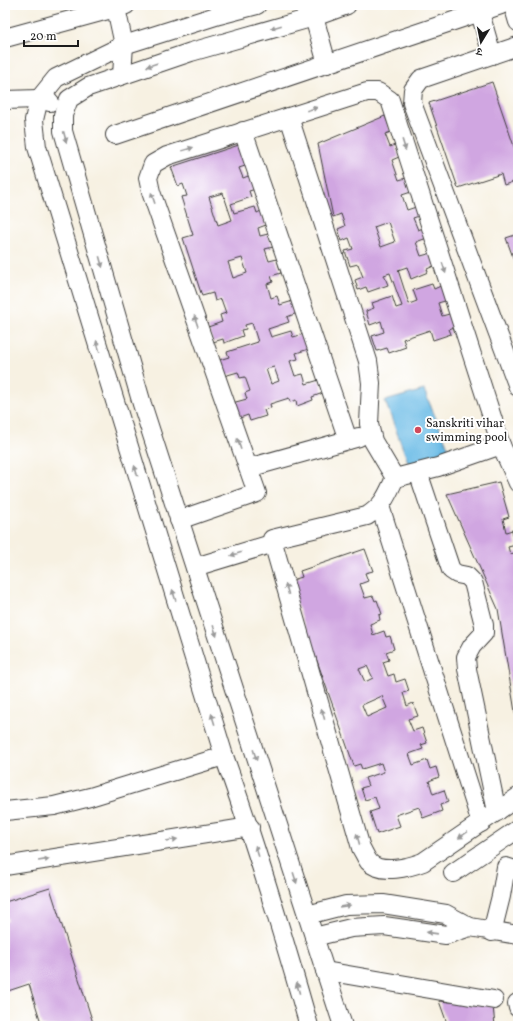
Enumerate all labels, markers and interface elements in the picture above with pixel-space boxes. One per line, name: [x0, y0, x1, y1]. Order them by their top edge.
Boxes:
scale bar: [24, 22, 78, 48]
north arrow: [461, 22, 501, 62]
one-way arrow: [270, 24, 282, 30]
text: 20 m: [30, 29, 57, 45]
text: उ: [474, 42, 485, 58]
one-way arrow: [146, 62, 158, 68]
one-way arrow: [306, 106, 318, 112]
one-way arrow: [62, 131, 68, 144]
one-way arrow: [401, 139, 407, 151]
one-way arrow: [183, 146, 195, 152]
one-way arrow: [149, 192, 155, 204]
one-way arrow: [98, 257, 104, 269]
one-way arrow: [441, 263, 447, 275]
one-way arrow: [193, 315, 199, 327]
one-way arrow: [95, 340, 101, 352]
place label: Sanskriti vihar swimming pool: [426, 416, 508, 446]
marker: Sanskriti vihar swimming pool: [413, 425, 423, 435]
one-way arrow: [236, 437, 242, 449]
one-way arrow: [133, 464, 139, 476]
one-way arrow: [230, 551, 242, 557]
one-way arrow: [284, 583, 290, 595]
one-way arrow: [171, 589, 177, 601]
one-way arrow: [213, 625, 219, 637]
one-way arrow: [320, 708, 326, 720]
one-way arrow: [210, 713, 216, 725]
one-way arrow: [253, 749, 259, 761]
one-way arrow: [458, 831, 469, 839]
one-way arrow: [355, 833, 361, 846]
one-way arrow: [166, 837, 178, 843]
one-way arrow: [254, 844, 260, 856]
one-way arrow: [37, 857, 50, 863]
one-way arrow: [292, 873, 298, 885]
one-way arrow: [339, 903, 351, 909]
one-way arrow: [426, 930, 439, 936]
one-way arrow: [295, 982, 301, 994]

